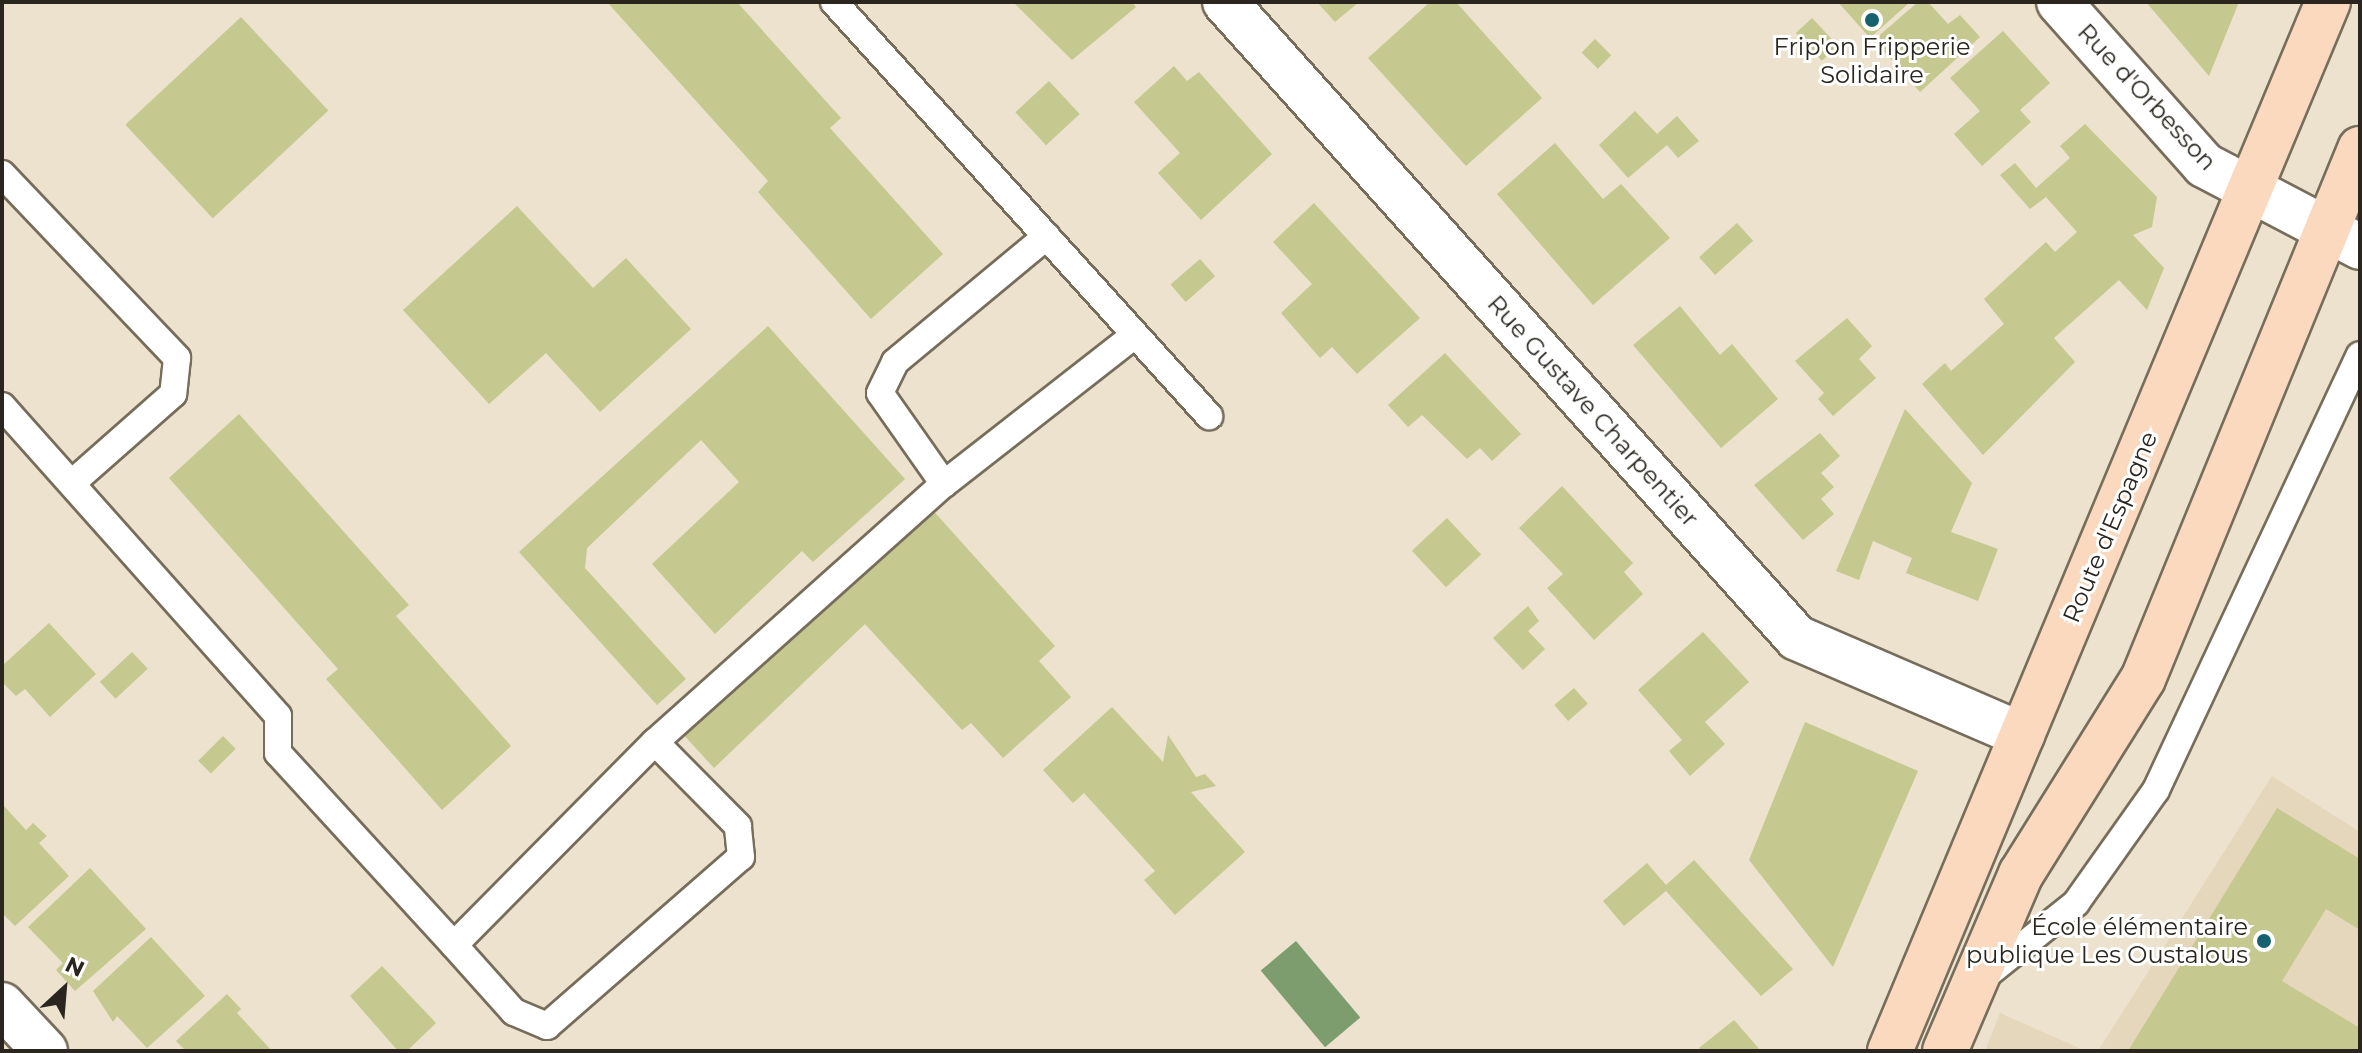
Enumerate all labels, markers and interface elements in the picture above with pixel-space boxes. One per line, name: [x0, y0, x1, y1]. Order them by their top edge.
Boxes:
marker: Frip'on Fripperie Solidaire: [1863, 11, 1881, 29]
street label: Rue d'Orbesson: [2072, 18, 2222, 176]
place label: Frip'on Fripperie Solidaire: [1773, 33, 1971, 89]
street label: Rue Gustave Charpentier: [1481, 289, 1705, 533]
street label: Route d'Espagne: [2057, 427, 2163, 627]
place label: École élémentaire publique Les Oustalous: [1966, 913, 2248, 969]
marker: École élémentaire publique Les Oustalous: [2255, 932, 2273, 950]
north arrow: [24, 949, 104, 1029]
text: N: [61, 951, 89, 983]

